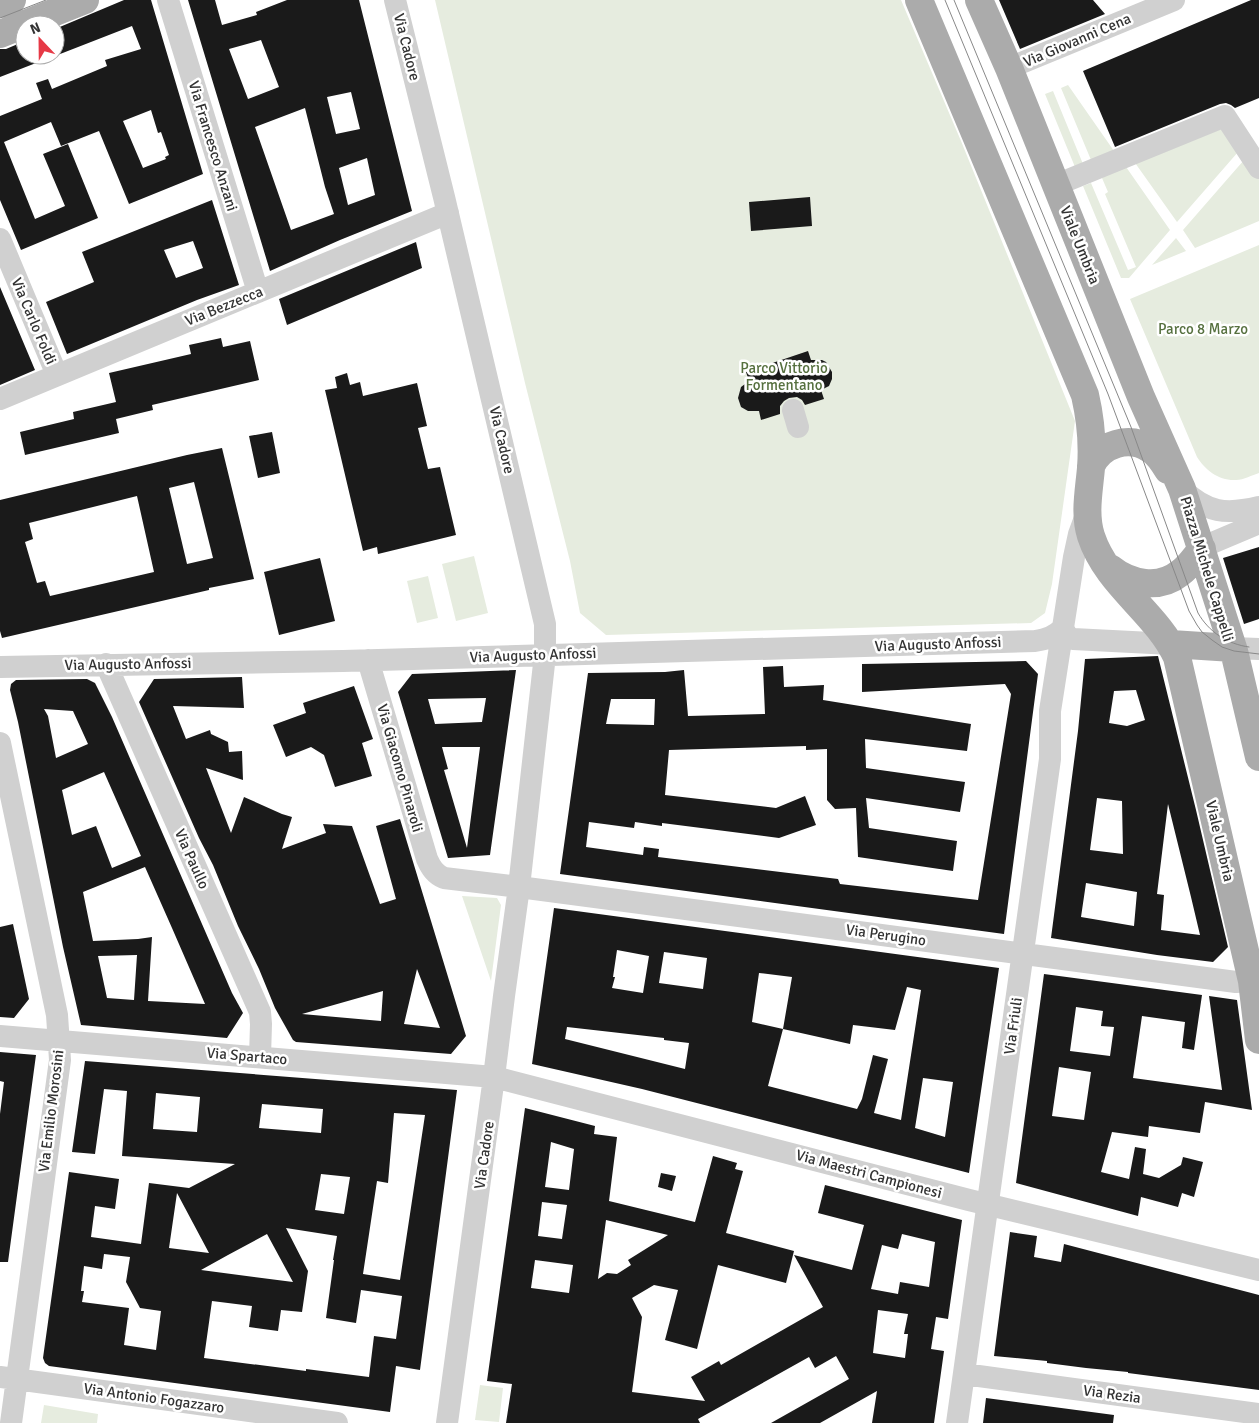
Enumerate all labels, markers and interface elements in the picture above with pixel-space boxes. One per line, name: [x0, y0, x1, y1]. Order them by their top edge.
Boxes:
street label: Via Giovanni Cena: [1020, 9, 1134, 71]
street label: Via Cadore: [390, 12, 424, 82]
north arrow: [15, 15, 65, 65]
text: N: [28, 19, 43, 38]
street label: Via Francesco Anzani: [185, 79, 241, 213]
street label: Viale Umbria: [1056, 203, 1104, 287]
street label: Via Carlo Foldi: [8, 275, 60, 367]
street label: Via Bezzecca: [182, 282, 266, 330]
park label: Parco 8 Marzo: [1158, 320, 1248, 338]
park label: Parco Vittorio Formentano: [740, 359, 828, 394]
street label: Via Cadore: [486, 405, 518, 475]
street label: Piazza Michele Cappelli: [1176, 494, 1238, 644]
street label: Via Augusto Anfossi: [874, 633, 1002, 655]
street label: Via Augusto Anfossi: [469, 644, 597, 666]
street label: Via Augusto Anfossi: [64, 654, 192, 674]
street label: Via Giacomo Pinaroli: [373, 702, 427, 834]
street label: Viale Umbria: [1202, 799, 1238, 883]
street label: Via Paullo: [171, 826, 213, 892]
street label: Via Perugino: [845, 920, 927, 950]
street label: Via Friuli: [1000, 996, 1026, 1056]
street label: Via Spartaco: [206, 1044, 288, 1069]
street label: Via Emilio Morosini: [35, 1049, 67, 1173]
street label: Via Cadore: [470, 1120, 498, 1190]
street label: Via Maestri Campionesi: [794, 1146, 944, 1202]
street label: Via Antonio Fogazzaro: [82, 1379, 226, 1417]
street label: Via Rezia: [1082, 1381, 1142, 1407]

